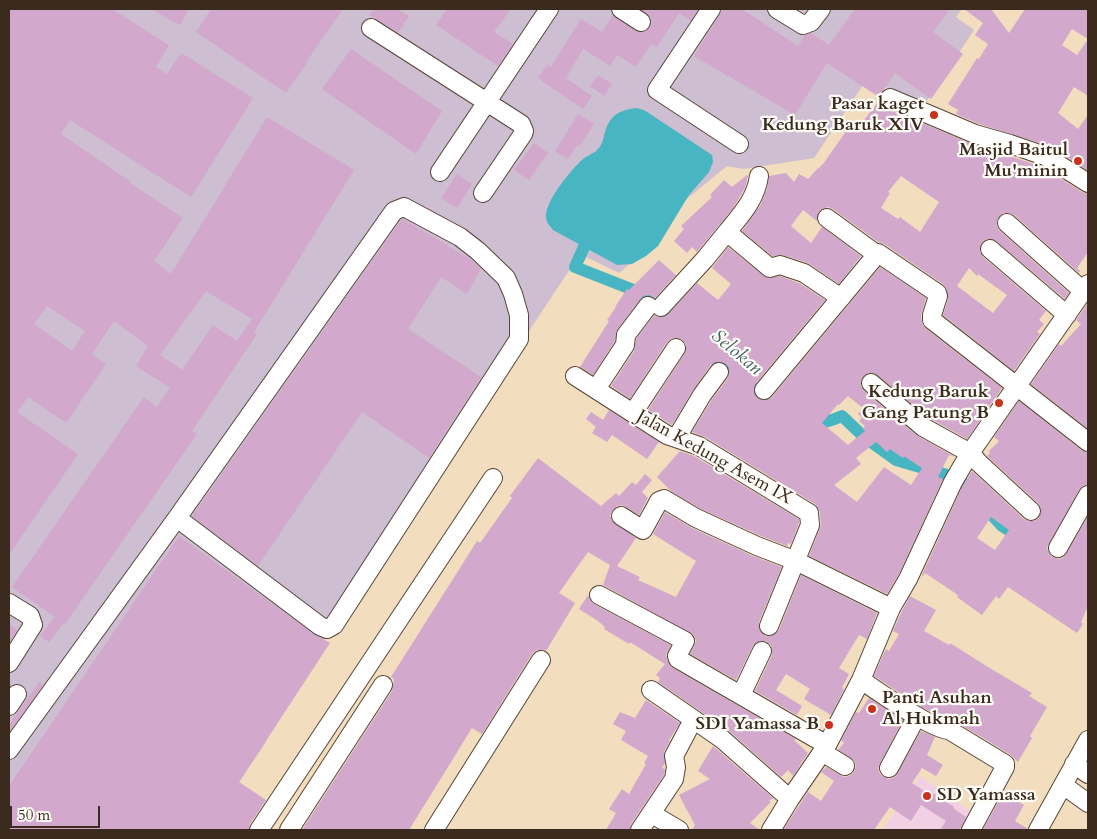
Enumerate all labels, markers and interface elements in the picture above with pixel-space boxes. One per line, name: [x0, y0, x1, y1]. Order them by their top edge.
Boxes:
place label: Pasar kaget Kedung Baruk XIV: [762, 94, 924, 136]
marker: Pasar kaget Kedung Baruk XIV: [928, 109, 940, 121]
place label: Masjid Baitul Mu'minin: [959, 140, 1068, 182]
marker: Masjid Baitul Mu'minin: [1072, 155, 1084, 167]
water label: Selokan: [706, 325, 766, 381]
place label: Kedung Baruk Gang Patung B: [862, 382, 989, 424]
marker: Kedung Baruk Gang Patung B: [993, 397, 1005, 409]
street label: Jalan Kedung Asem IX: [632, 406, 796, 510]
place label: Panti Asuhan Al Hukmah: [882, 688, 992, 731]
marker: Panti Asuhan Al Hukmah: [866, 703, 878, 715]
place label: SDI Yamassa B: [695, 714, 819, 736]
marker: SDI Yamassa B: [823, 719, 835, 731]
place label: SD Yamassa: [937, 785, 1036, 807]
marker: SD Yamassa: [921, 790, 933, 802]
scale bar: [12, 796, 102, 828]
text: 50 m: [18, 805, 50, 825]

